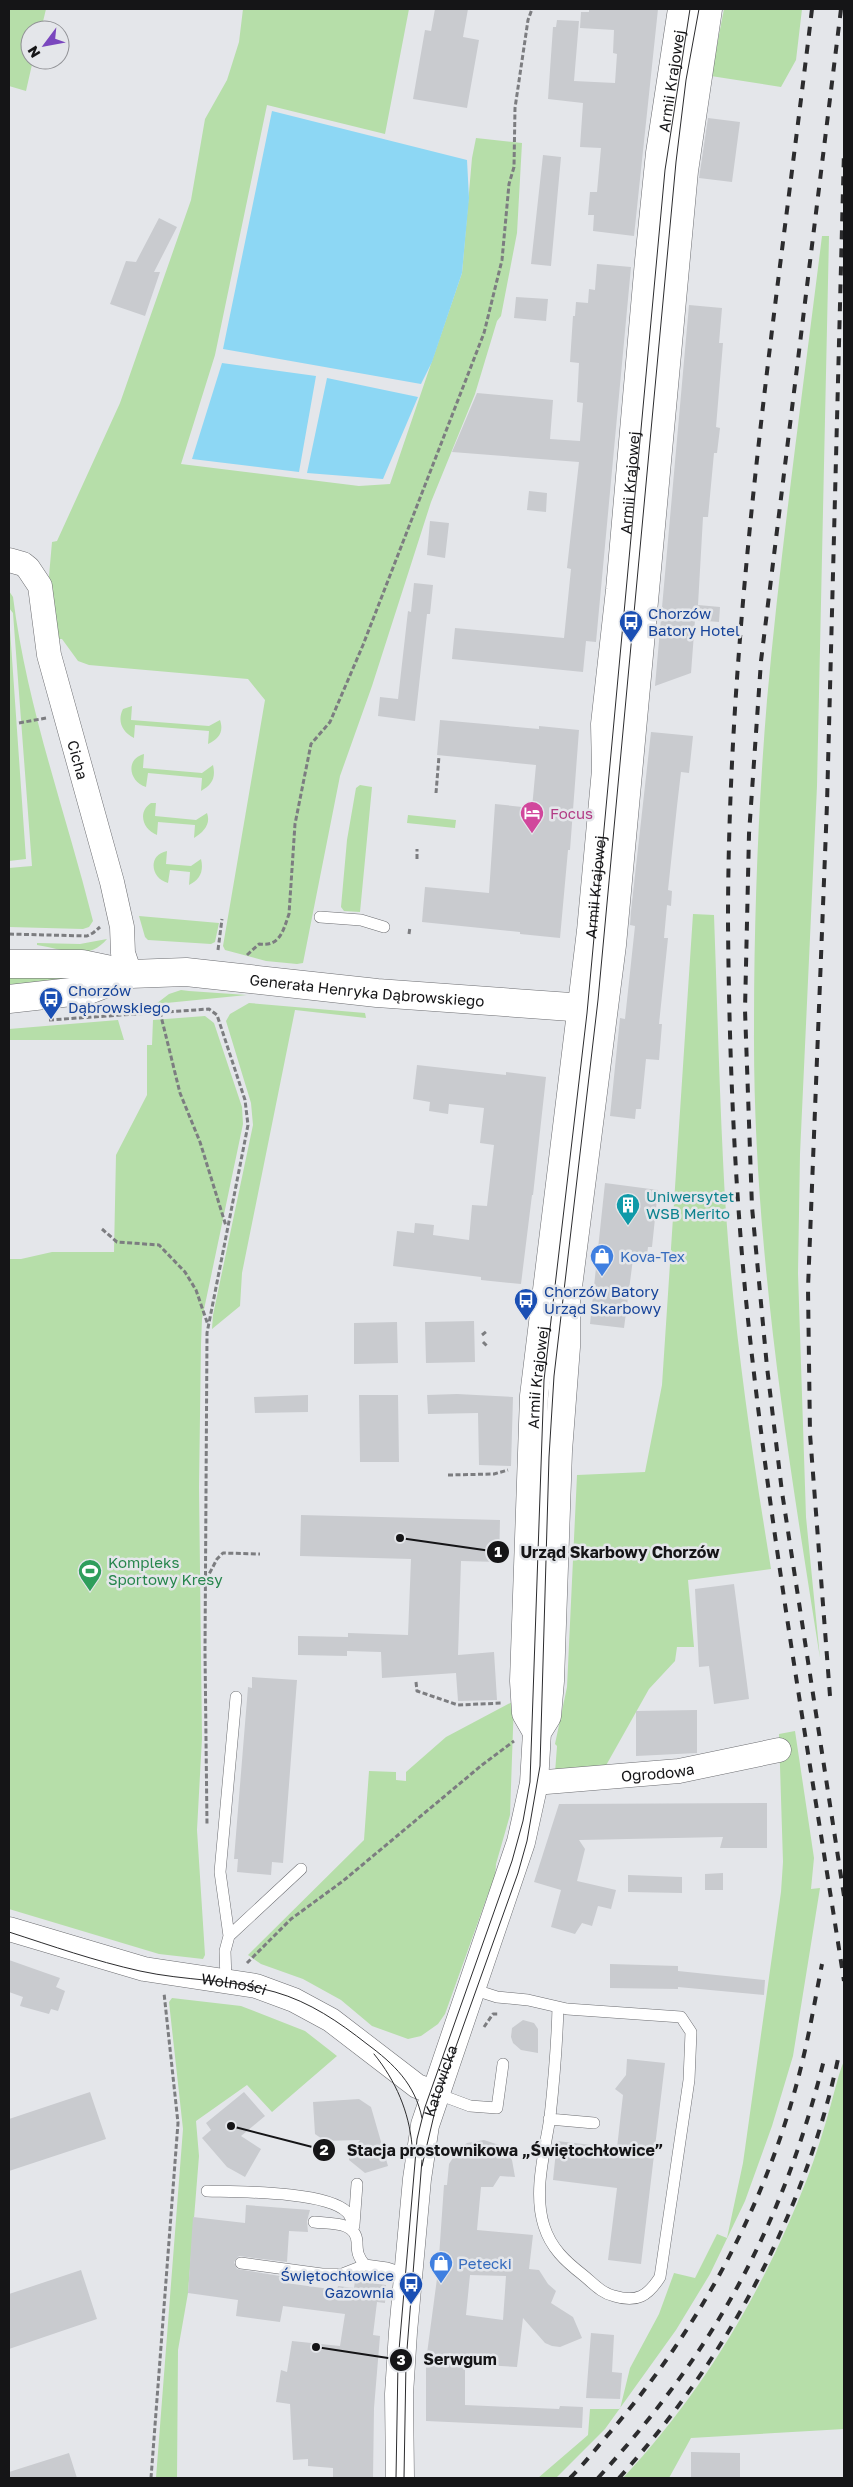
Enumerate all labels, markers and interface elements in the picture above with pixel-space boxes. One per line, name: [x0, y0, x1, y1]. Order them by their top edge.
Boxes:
north arrow: [20, 20, 70, 70]
street label: Armii Krajowej: [654, 29, 688, 133]
text: N: [24, 43, 44, 61]
street label: Armii Krajowej: [616, 430, 643, 535]
place label: Chorzów Batory Hotel: [648, 604, 740, 639]
bus stop icon: Chorzów Batory Hotel: [618, 609, 644, 643]
street label: Cicha: [64, 738, 92, 782]
hotel icon: Focus: [519, 800, 545, 834]
place label: Focus: [550, 804, 593, 822]
street label: Armii Krajowej: [581, 835, 609, 939]
street label: Generała Henryka Dąbrowskiego: [249, 970, 485, 1010]
place label: Chorzów Dąbrowskiego: [68, 981, 170, 1016]
bus stop icon: Chorzów Dąbrowskiego: [38, 986, 64, 1020]
place label: Uniwersytet WSB Merito: [646, 1187, 734, 1222]
building icon: Uniwersytet WSB Merito: [615, 1192, 641, 1226]
shop icon: Kova-Tex: [589, 1243, 615, 1277]
place label: Kova-Tex: [620, 1247, 685, 1265]
place label: Chorzów Batory Urząd Skarbowy: [544, 1282, 662, 1317]
bus stop icon: Chorzów Batory Urząd Skarbowy: [513, 1287, 539, 1321]
street label: Armii Krajowej: [524, 1325, 552, 1429]
callout: Urząd Skarbowy Chorzów: [486, 1536, 730, 1567]
text: 1: [494, 1542, 502, 1560]
text: Urząd Skarbowy Chorzów: [520, 1542, 720, 1562]
place label: Kompleks Sportowy Kresy: [108, 1553, 223, 1588]
sports icon: Kompleks Sportowy Kresy: [77, 1558, 103, 1592]
street label: Ogrodowa: [620, 1759, 696, 1785]
street label: Wolności: [200, 1969, 269, 1998]
street label: Katowicka: [419, 2043, 460, 2119]
callout: Stacja prostownikowa „Świętochłowice”: [311, 2134, 673, 2165]
text: 2: [319, 2140, 329, 2158]
text: Stacja prostownikowa „Świętochłowice”: [347, 2140, 663, 2160]
shop icon: Petecki: [428, 2250, 454, 2284]
place label: Petecki: [458, 2254, 512, 2272]
place label: Świętochłowice Gazownia: [280, 2266, 394, 2301]
bus stop icon: Świętochłowice Gazownia: [398, 2271, 424, 2305]
callout: Serwgum: [388, 2344, 507, 2375]
text: Serwgum: [423, 2349, 497, 2369]
text: 3: [396, 2350, 406, 2368]

